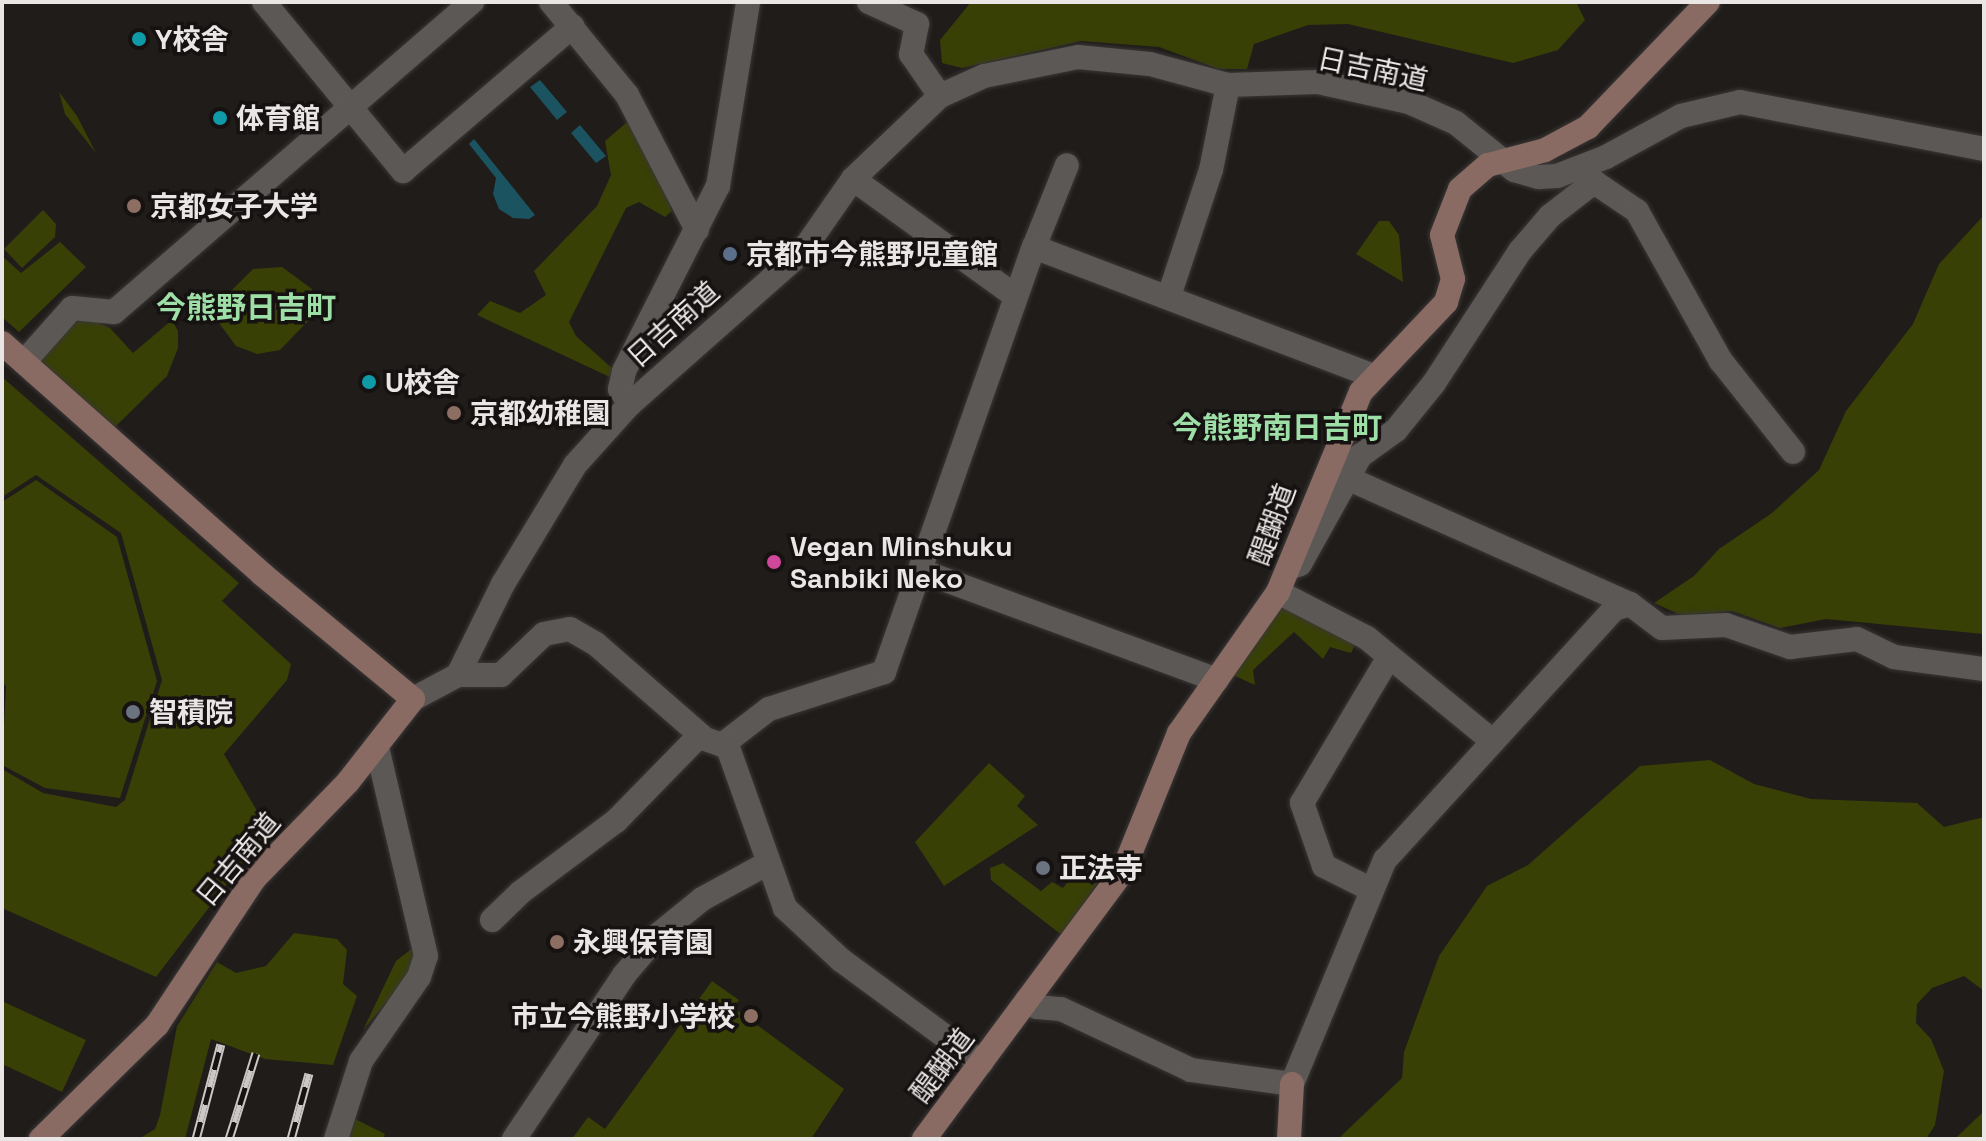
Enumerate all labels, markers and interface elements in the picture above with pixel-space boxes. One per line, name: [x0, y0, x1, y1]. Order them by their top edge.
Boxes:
place label: Y校舎: [155, 22, 228, 56]
marker: Y校舎: [130, 30, 148, 48]
street label: 日吉南道: [1315, 41, 1431, 97]
place label: 体育館: [236, 101, 320, 135]
marker: 体育館: [211, 109, 229, 127]
place label: 京都女子大学: [150, 189, 318, 223]
marker: 京都女子大学: [125, 197, 143, 215]
place label: 京都市今熊野児童館: [746, 237, 998, 271]
marker: 京都市今熊野児童館: [721, 245, 739, 263]
street label: 日吉南道: [620, 274, 726, 374]
district label: 今熊野日吉町: [156, 290, 336, 326]
place label: U校舎: [385, 365, 460, 399]
marker: U校舎: [360, 373, 378, 391]
place label: 京都幼稚園: [470, 396, 610, 430]
marker: 京都幼稚園: [445, 404, 463, 422]
district label: 今熊野南日吉町: [1172, 410, 1382, 446]
street label: 醍醐道: [1242, 479, 1302, 569]
place label: Vegan Minshuku Sanbiki Neko: [790, 529, 1012, 595]
marker: Vegan Minshuku Sanbiki Neko: [765, 553, 783, 571]
place label: 智積院: [149, 695, 233, 729]
marker: 智積院: [124, 703, 142, 721]
street label: 日吉南道: [189, 805, 287, 913]
place label: 正法寺: [1059, 851, 1143, 885]
marker: 正法寺: [1034, 859, 1052, 877]
place label: 永興保育園: [573, 925, 713, 959]
marker: 永興保育園: [548, 933, 566, 951]
place label: 市立今熊野小学校: [511, 999, 735, 1033]
marker: 市立今熊野小学校: [742, 1007, 760, 1025]
street label: 醍醐道: [903, 1021, 981, 1109]

